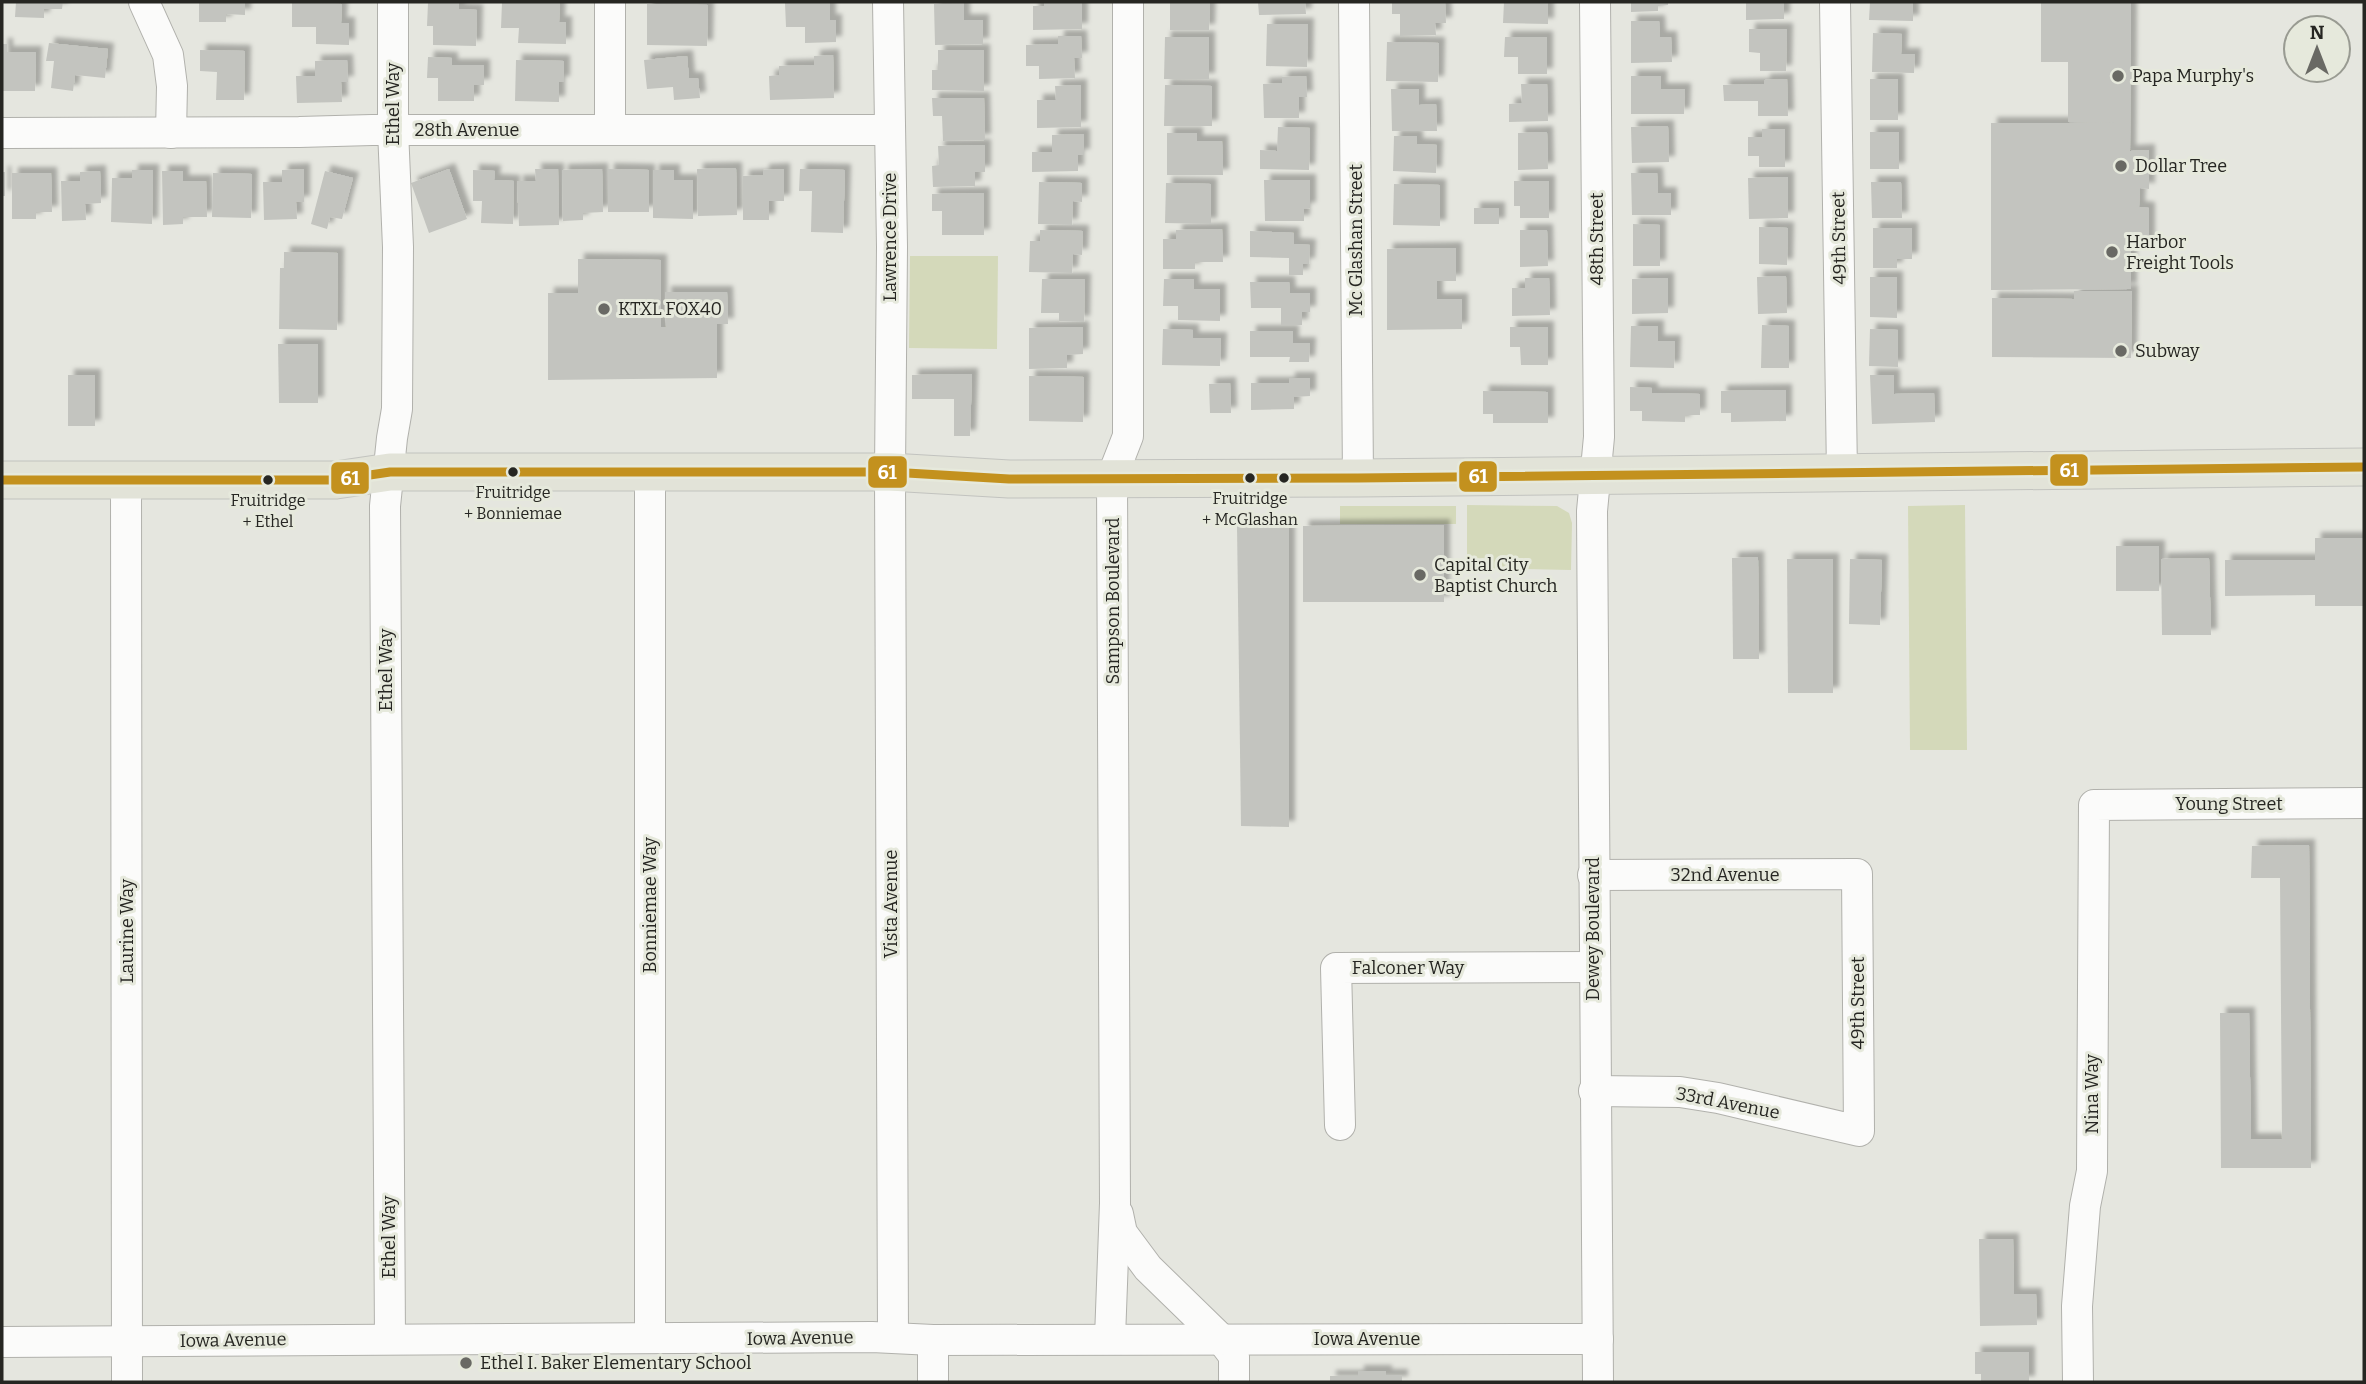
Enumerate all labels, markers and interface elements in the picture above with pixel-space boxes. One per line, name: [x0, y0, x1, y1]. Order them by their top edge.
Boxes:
north arrow: [2282, 14, 2352, 84]
text: N: [2310, 21, 2325, 44]
street label: Ethel Way: [382, 62, 404, 145]
place label: Papa Murphy's: [2132, 65, 2254, 87]
marker: Papa Murphy's: [2110, 68, 2126, 84]
street label: 28th Avenue: [415, 119, 519, 141]
place label: Dollar Tree: [2135, 155, 2227, 177]
marker: Dollar Tree: [2113, 158, 2129, 174]
street label: Mc Glashan Street: [1345, 164, 1367, 316]
street label: Lawrence Drive: [879, 173, 901, 301]
street label: 49th Street: [1827, 191, 1851, 285]
street label: 48th Street: [1586, 192, 1608, 286]
place label: Harbor Freight Tools: [2126, 231, 2234, 274]
marker: Harbor Freight Tools: [2104, 244, 2120, 260]
place label: KTXL FOX40: [618, 298, 722, 320]
marker: KTXL FOX40: [596, 301, 612, 317]
place label: Subway: [2135, 340, 2200, 362]
marker: Subway: [2113, 343, 2129, 359]
line badge: 61: [2049, 453, 2089, 487]
line badge: 61: [867, 455, 908, 489]
text: 61: [2059, 459, 2079, 482]
line badge: 61: [1458, 460, 1498, 493]
line badge: 61: [330, 461, 370, 495]
text: 61: [877, 461, 897, 484]
marker: Fruitridge + Bonniemae: [506, 465, 520, 479]
text: 61: [1468, 465, 1488, 488]
text: 61: [340, 467, 360, 490]
marker: Fruitridge + McGlashan: [1243, 471, 1257, 485]
unlabelled marker: [1277, 471, 1291, 485]
marker: Fruitridge + Ethel: [261, 473, 275, 487]
place label: Fruitridge + Bonniemae: [464, 483, 562, 523]
place label: Fruitridge + McGlashan: [1202, 489, 1298, 529]
place label: Fruitridge + Ethel: [231, 491, 305, 531]
street label: Sampson Boulevard: [1102, 517, 1124, 684]
place label: Capital City Baptist Church: [1434, 554, 1557, 597]
marker: Capital City Baptist Church: [1412, 567, 1428, 583]
street label: Ethel Way: [375, 628, 397, 711]
street label: Young Street: [2175, 793, 2283, 815]
street label: Bonniemae Way: [639, 837, 661, 973]
street label: Vista Avenue: [880, 850, 902, 958]
street label: Dewey Boulevard: [1582, 857, 1604, 1001]
street label: 32nd Avenue: [1670, 864, 1780, 886]
street label: Laurine Way: [116, 878, 138, 983]
street label: 49th Street: [1847, 956, 1869, 1050]
street label: Falconer Way: [1352, 957, 1465, 979]
street label: Nina Way: [2081, 1053, 2103, 1134]
street label: 33rd Avenue: [1674, 1082, 1782, 1124]
street label: Ethel Way: [378, 1195, 400, 1278]
street label: Iowa Avenue: [746, 1326, 854, 1350]
street label: Iowa Avenue: [179, 1328, 287, 1352]
street label: Iowa Avenue: [1314, 1328, 1420, 1350]
place label: Ethel I. Baker Elementary School: [480, 1352, 751, 1374]
marker: Ethel I. Baker Elementary School: [458, 1355, 474, 1371]

